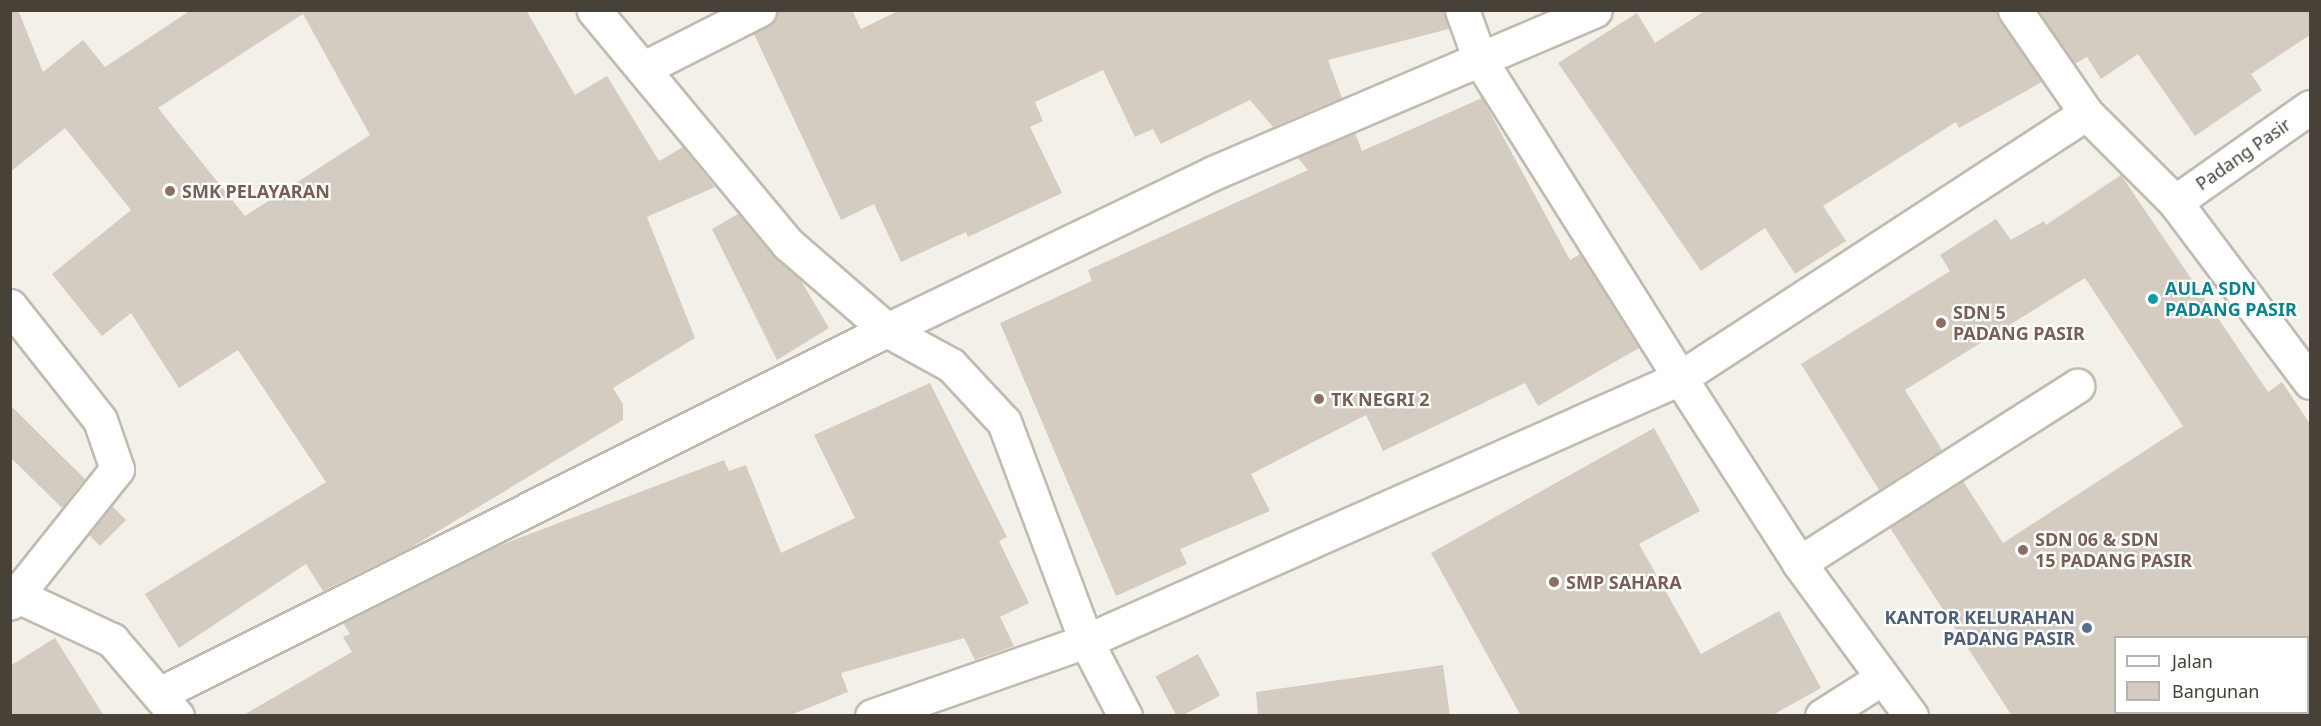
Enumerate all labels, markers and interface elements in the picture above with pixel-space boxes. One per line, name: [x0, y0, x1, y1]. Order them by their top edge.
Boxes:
street label: Padang Pasir: [2191, 113, 2295, 195]
place label: SMK PELAYARAN: [182, 180, 330, 202]
marker: SMK PELAYARAN: [163, 184, 177, 198]
place label: AULA SDN PADANG PASIR: [2165, 278, 2297, 320]
marker: AULA SDN PADANG PASIR: [2146, 292, 2160, 306]
place label: SDN 5 PADANG PASIR: [1953, 302, 2085, 344]
marker: SDN 5 PADANG PASIR: [1934, 316, 1948, 330]
place label: TK NEGRI 2: [1331, 388, 1430, 410]
marker: TK NEGRI 2: [1312, 392, 1326, 406]
place label: SDN 06 & SDN 15 PADANG PASIR: [2035, 529, 2192, 572]
marker: SDN 06 & SDN 15 PADANG PASIR: [2016, 543, 2030, 557]
place label: SMP SAHARA: [1566, 571, 1682, 593]
marker: SMP SAHARA: [1547, 575, 1561, 589]
place label: KANTOR KELURAHAN PADANG PASIR: [1885, 607, 2075, 650]
marker: KANTOR KELURAHAN PADANG PASIR: [2080, 621, 2094, 635]
legend: [2114, 636, 2309, 714]
text: Jalan: [2172, 649, 2213, 673]
text: Bangunan: [2172, 679, 2259, 703]

